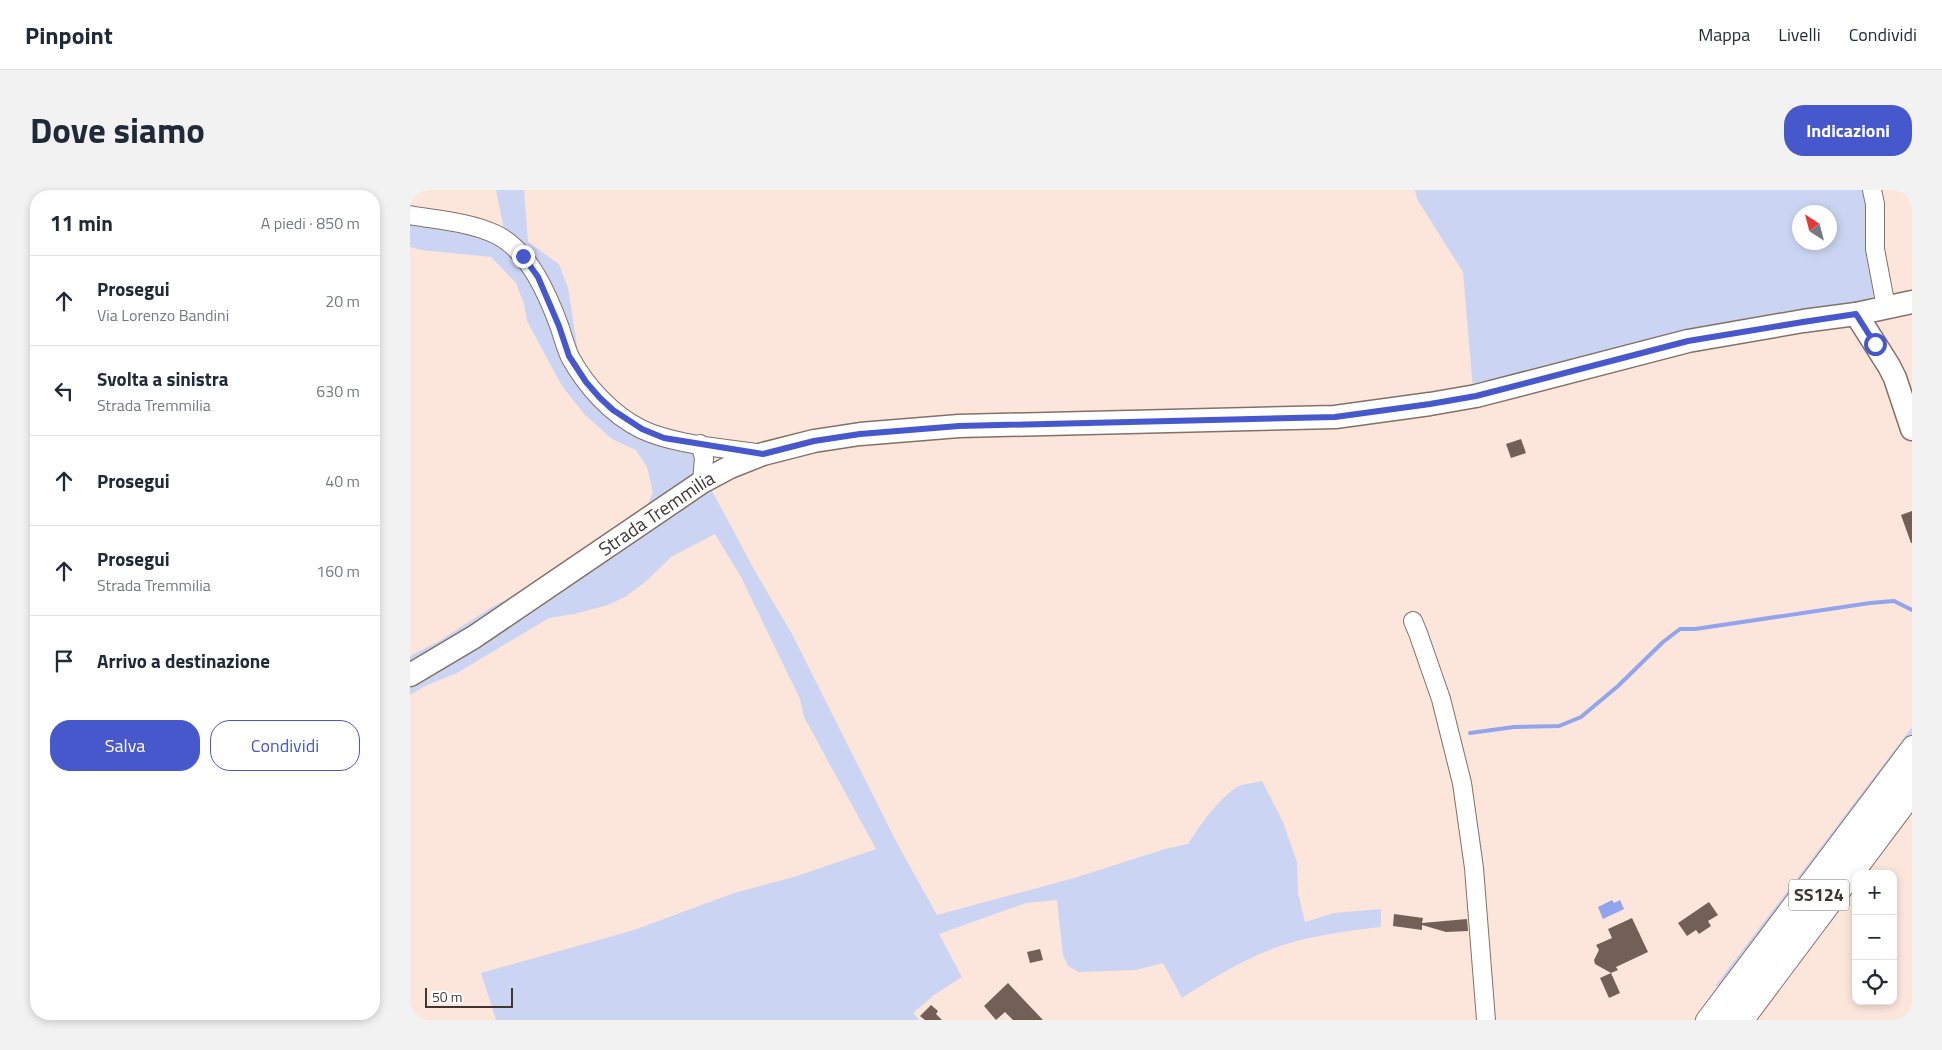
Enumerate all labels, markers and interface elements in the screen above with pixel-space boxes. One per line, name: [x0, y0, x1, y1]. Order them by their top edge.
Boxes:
text: Pinpoint: [25, 17, 113, 53]
text: Mappa: [1698, 21, 1750, 48]
text: Livelli: [1778, 21, 1821, 48]
text: Condividi: [1849, 21, 1917, 48]
text: Dove siamo: [30, 103, 205, 157]
button: Indicazioni: [1784, 105, 1912, 156]
north arrow: [1792, 205, 1837, 250]
text: 11 min: [50, 207, 113, 239]
text: A piedi · 850 m: [261, 211, 360, 235]
route end: [512, 245, 535, 268]
text: Prosegui: [97, 274, 170, 303]
icon: ahead: [50, 287, 78, 315]
text: 20 m: [325, 289, 360, 313]
text: Via Lorenzo Bandini: [97, 303, 229, 327]
route start: [1864, 333, 1887, 356]
text: Svolta a sinistra: [97, 364, 228, 393]
icon: left: [50, 377, 78, 405]
text: 630 m: [316, 379, 360, 403]
text: Strada Tremmilia: [97, 393, 211, 417]
street label: Strada Tremmilia: [592, 463, 720, 563]
text: Prosegui: [97, 466, 170, 495]
icon: ahead: [50, 467, 78, 495]
text: 40 m: [325, 469, 360, 493]
text: Prosegui: [97, 544, 170, 573]
icon: ahead: [50, 557, 78, 585]
text: 160 m: [316, 559, 360, 583]
text: Strada Tremmilia: [97, 573, 211, 597]
text: Arrivo a destinazione: [97, 646, 270, 675]
icon: arrive: [50, 647, 78, 675]
button: Salva: [50, 720, 200, 771]
button: Condividi: [210, 720, 360, 771]
map controls: [1852, 870, 1897, 1005]
button: +: [1852, 870, 1897, 915]
road number: SS124: [1789, 880, 1849, 910]
button: −: [1852, 915, 1897, 960]
button: locate: [1852, 960, 1897, 1005]
scale bar: [425, 985, 512, 1008]
text: 50 m: [432, 986, 462, 1007]

